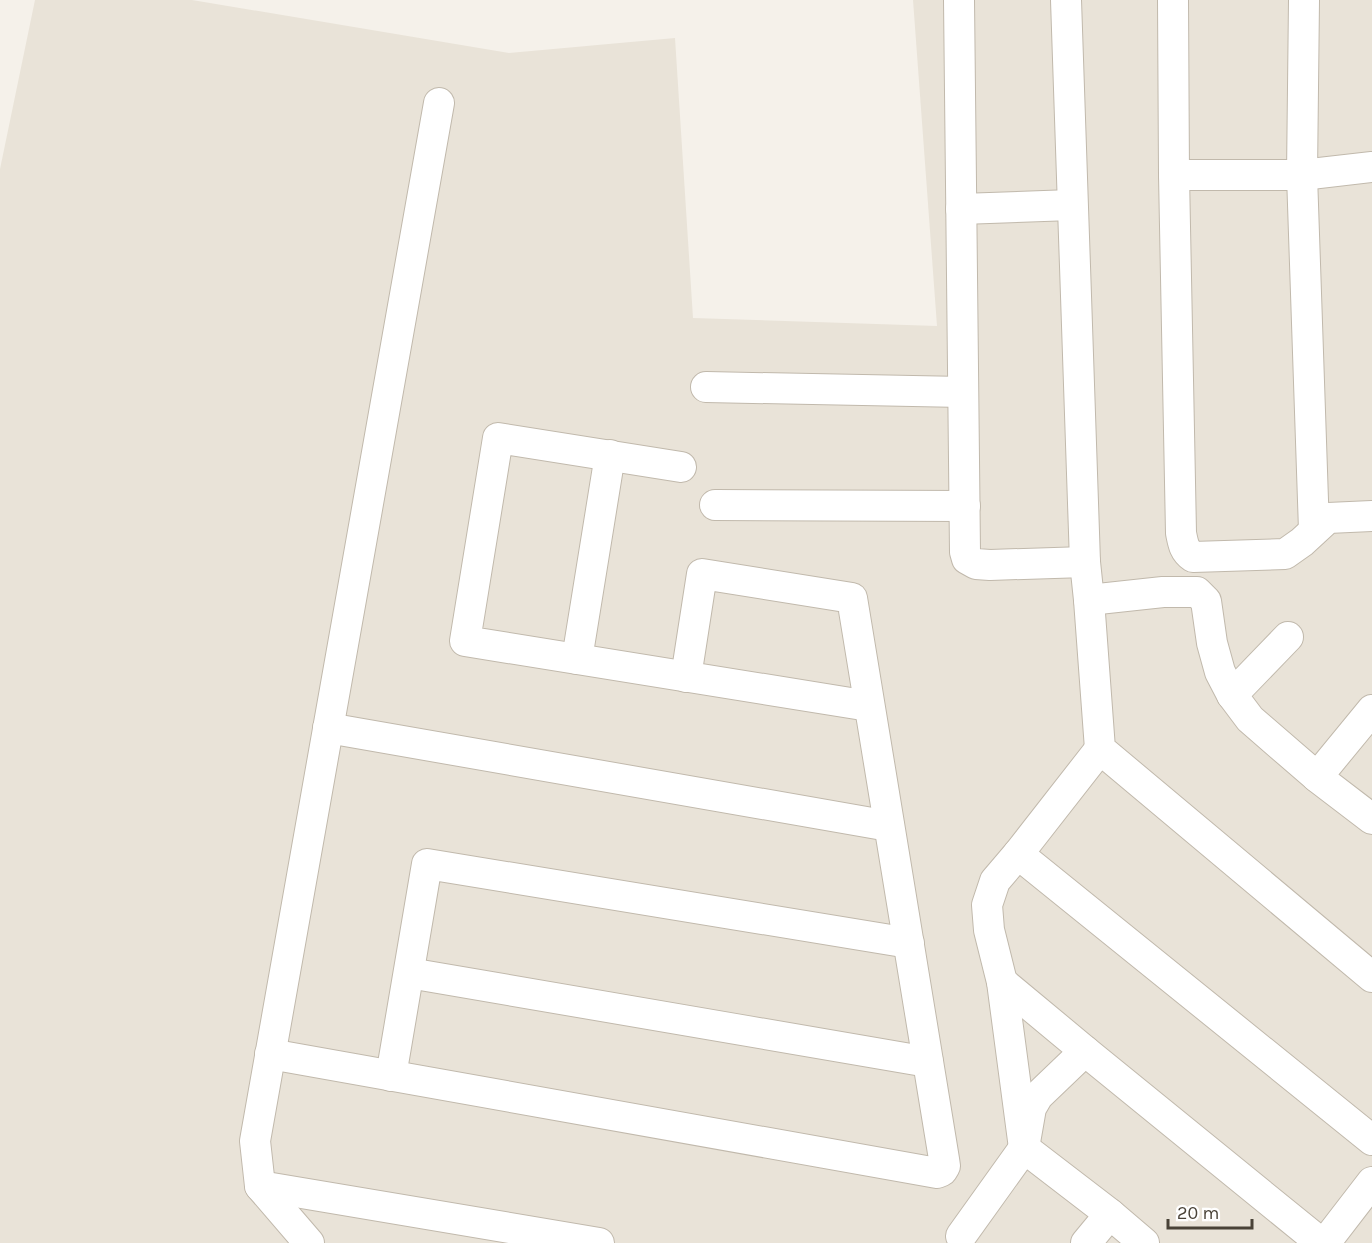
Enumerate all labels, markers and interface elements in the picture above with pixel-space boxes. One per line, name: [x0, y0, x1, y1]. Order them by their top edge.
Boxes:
scale bar: [1168, 1192, 1252, 1230]
text: 20 m: [1177, 1202, 1219, 1224]

